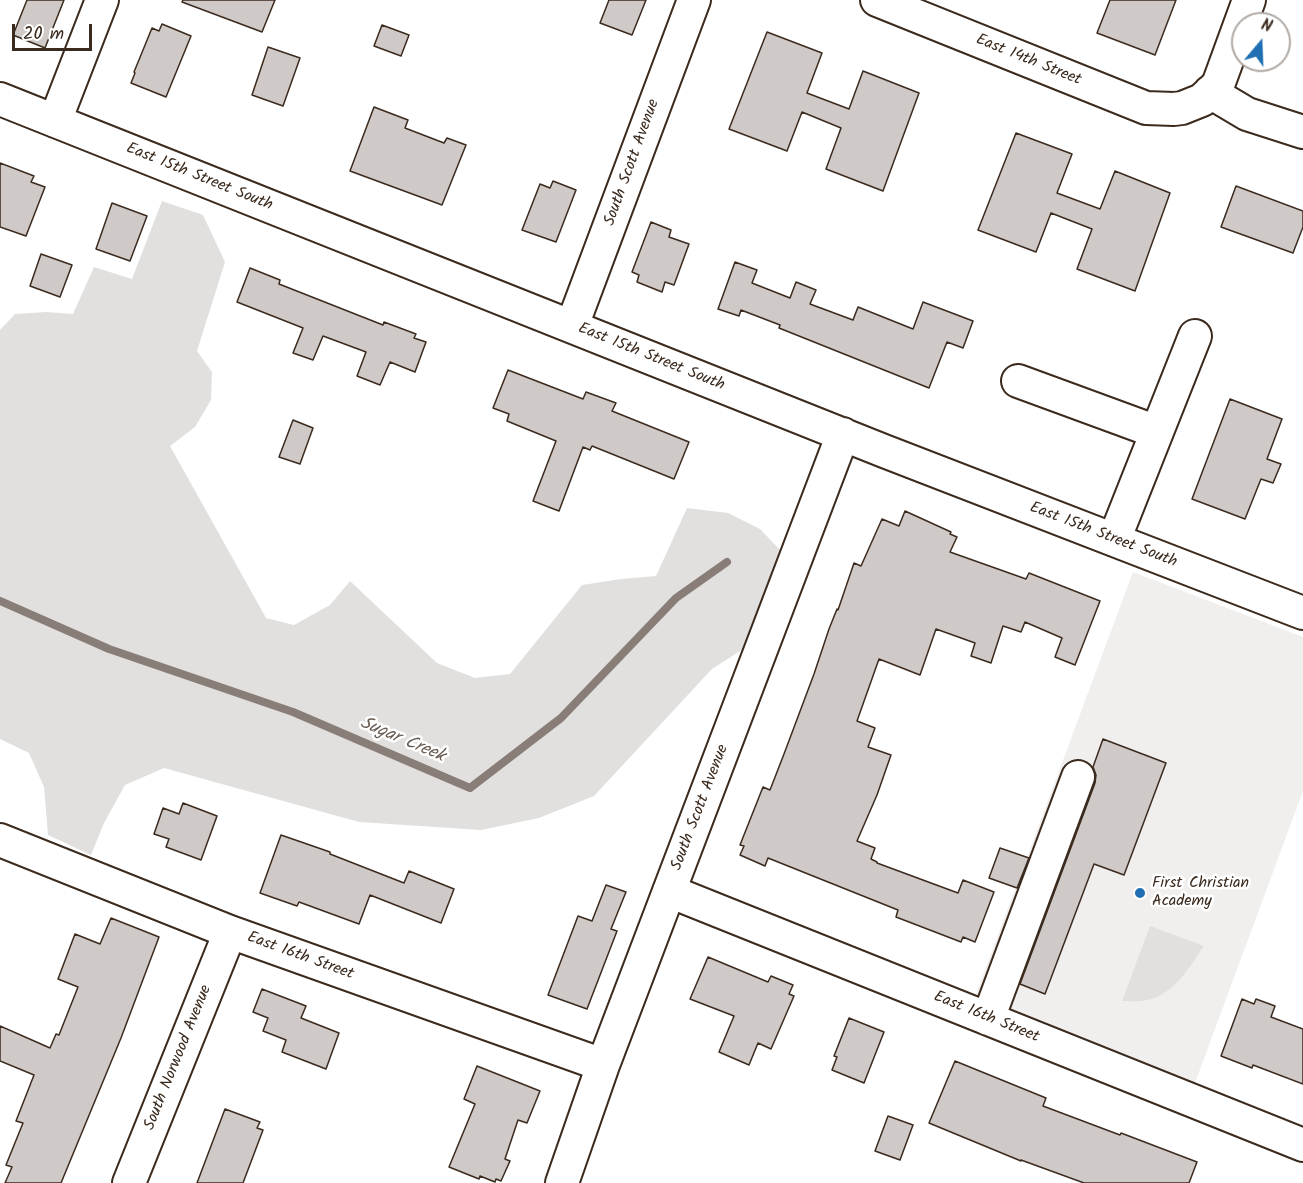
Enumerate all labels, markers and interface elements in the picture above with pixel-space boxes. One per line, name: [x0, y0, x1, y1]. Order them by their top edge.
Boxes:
scale bar: [15, 12, 94, 50]
north arrow: [1231, 12, 1291, 72]
text: N: [1258, 13, 1275, 40]
text: 20 m: [23, 20, 64, 49]
street label: East 14th Street: [973, 31, 1083, 91]
street label: South Scott Avenue: [601, 97, 665, 229]
street label: East 15th Street South: [123, 140, 275, 216]
street label: East 15th Street South: [575, 320, 727, 396]
street label: East 15th Street South: [1027, 499, 1179, 573]
water label: Sugar Creek: [356, 714, 448, 768]
street label: South Scott Avenue: [668, 742, 734, 874]
place label: First Christian Academy: [1152, 874, 1249, 912]
marker: First Christian Academy: [1133, 886, 1147, 900]
street label: East 16th Street: [244, 929, 356, 985]
street label: South Norwood Avenue: [141, 983, 217, 1133]
street label: East 16th Street: [930, 988, 1042, 1048]

